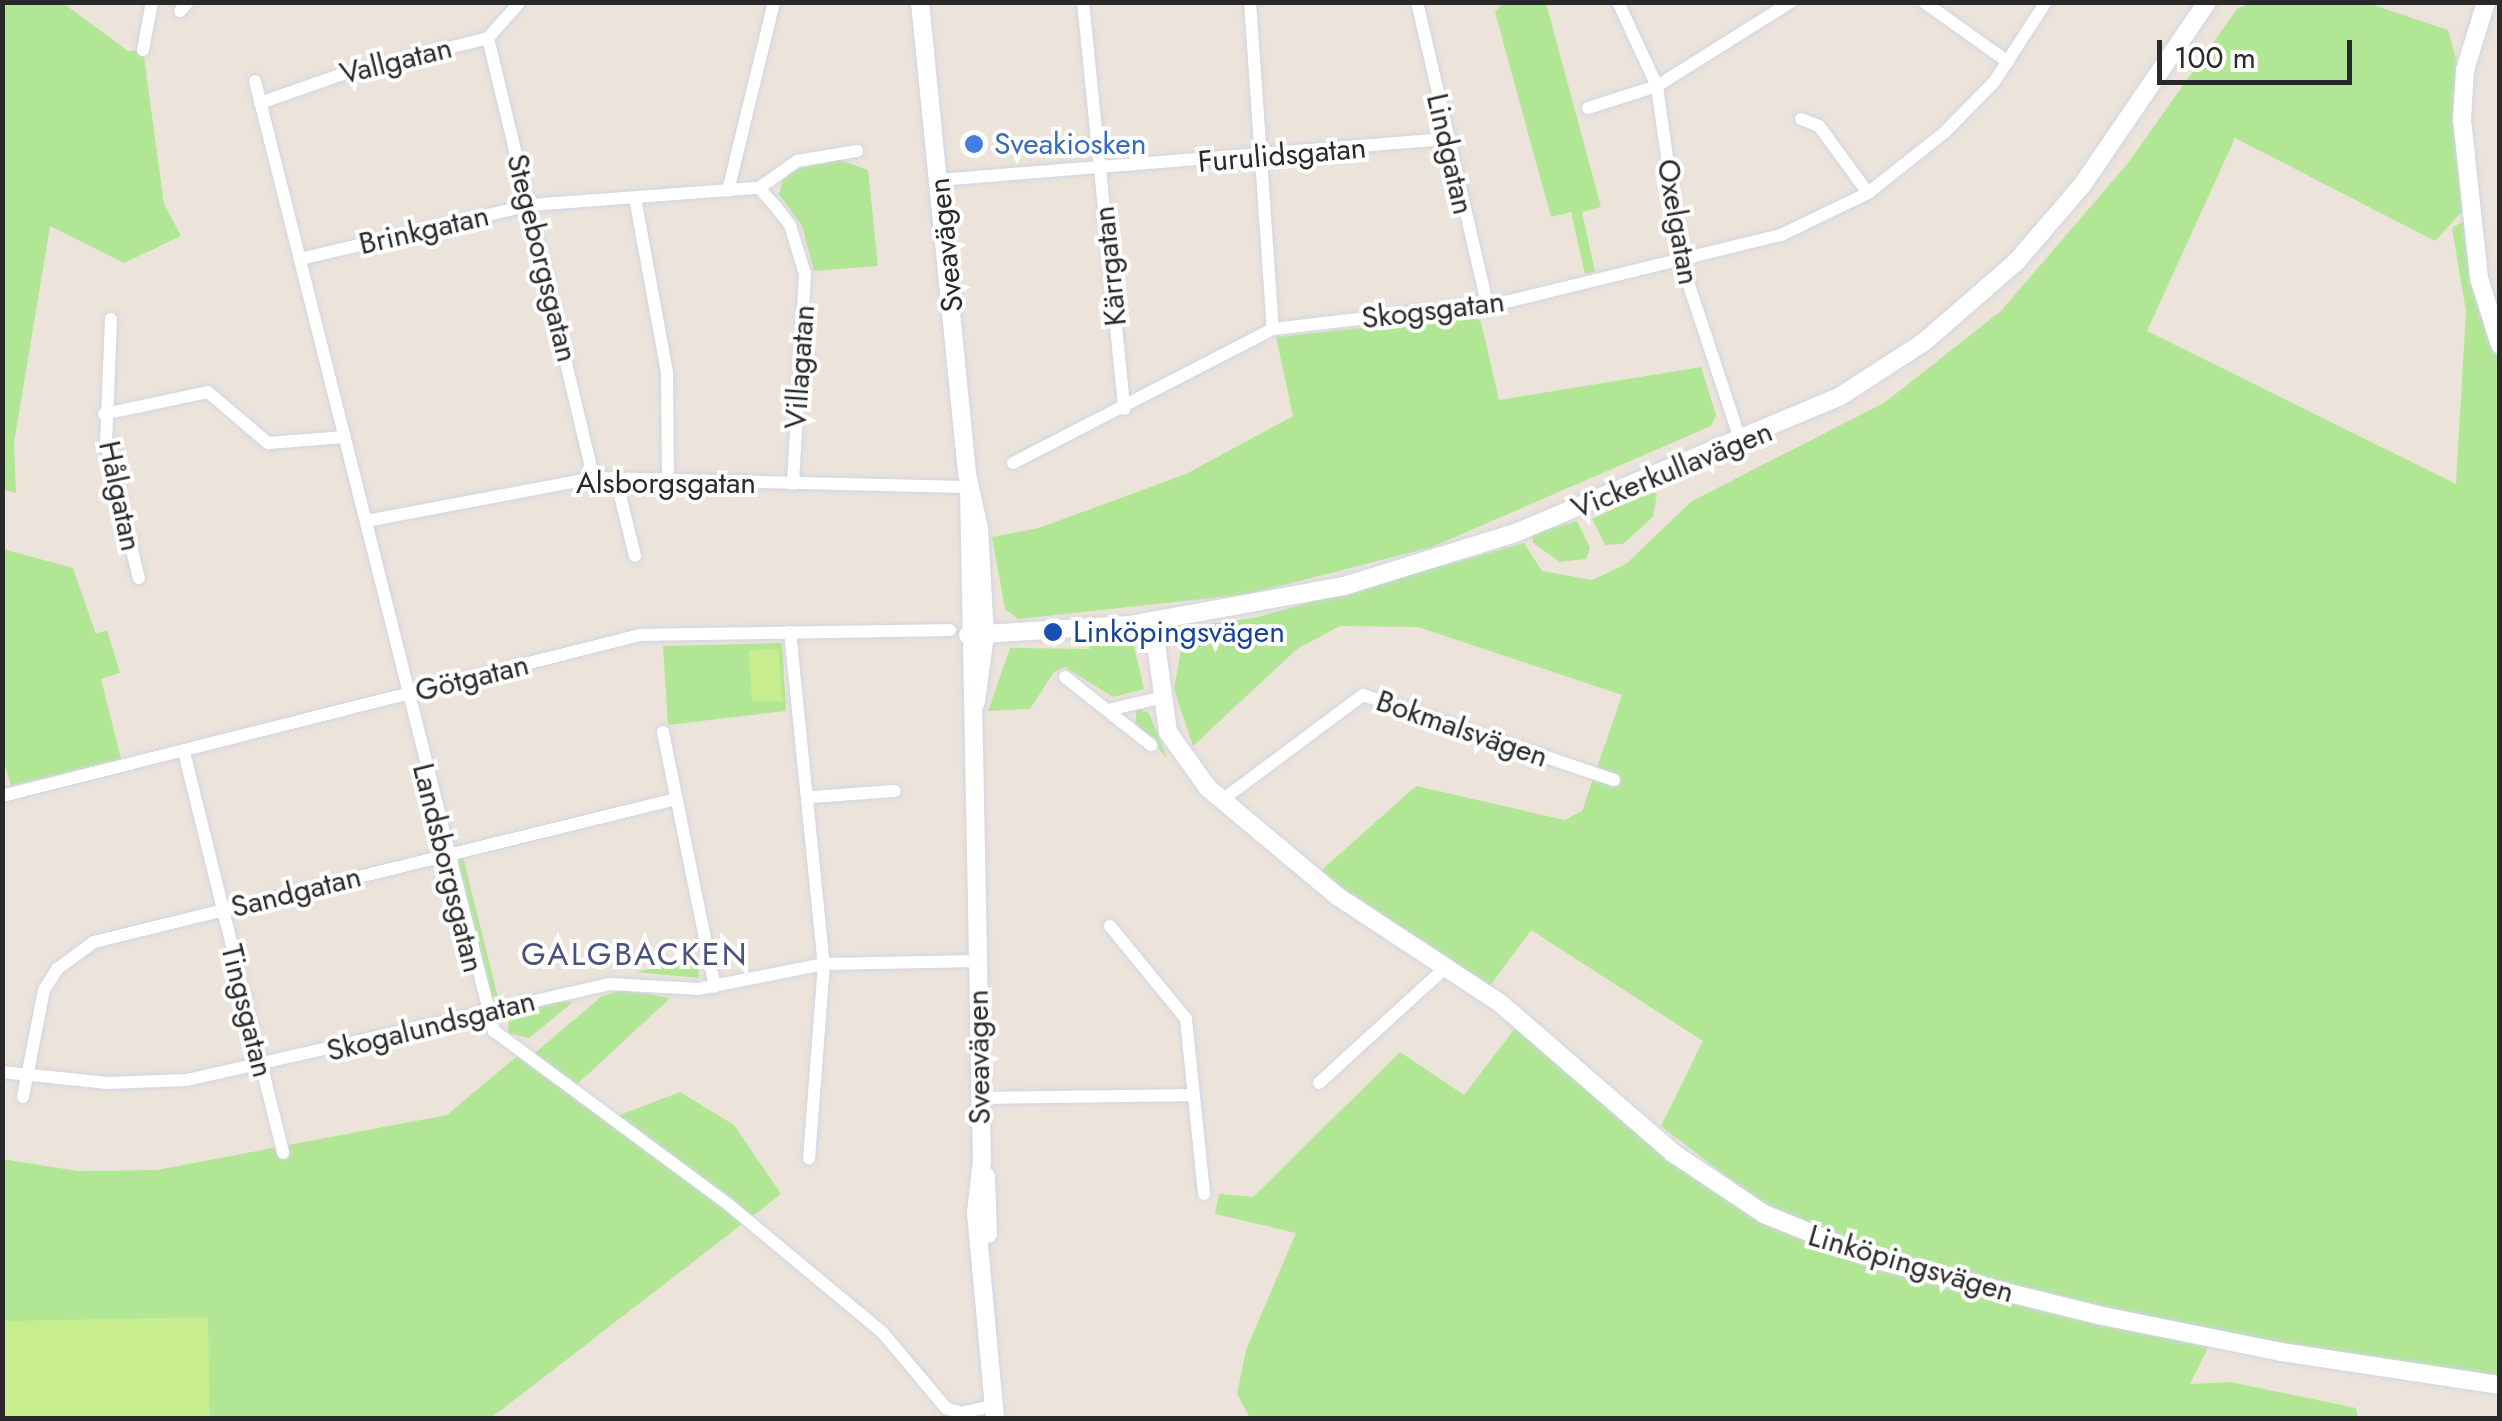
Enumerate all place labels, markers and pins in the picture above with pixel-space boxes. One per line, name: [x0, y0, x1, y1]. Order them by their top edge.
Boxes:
place label: Sveakiosken: [994, 126, 1146, 162]
marker: Sveakiosken: [963, 133, 985, 155]
place label: Linköpingsvägen: [1073, 614, 1285, 650]
marker: Linköpingsvägen: [1042, 621, 1064, 643]

